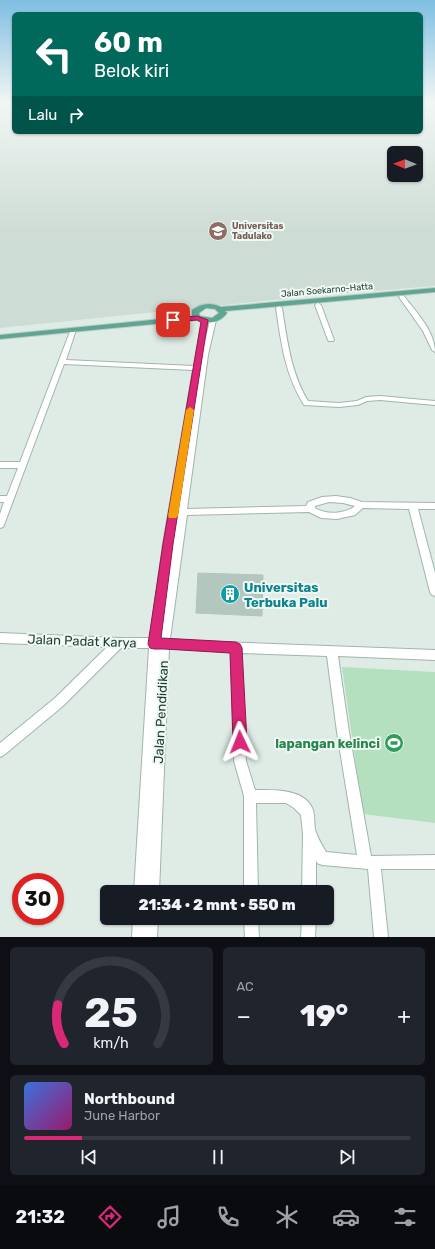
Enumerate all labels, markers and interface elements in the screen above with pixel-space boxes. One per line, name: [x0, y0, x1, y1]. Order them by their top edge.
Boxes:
text: 60 m: [94, 26, 163, 59]
icon: left: [28, 28, 80, 80]
text: Belok kiri: [94, 60, 169, 82]
icon: right: [65, 104, 87, 126]
text: Lalu: [28, 106, 57, 124]
north arrow: [387, 146, 423, 182]
map controls: [387, 146, 423, 182]
school or university icon: Universitas Tadulako: [207, 220, 229, 242]
place label: Universitas Tadulako: [232, 221, 284, 241]
street label: Jalan Soekarno-Hatta: [281, 281, 374, 299]
pin: [156, 303, 190, 337]
icon: arrive: [162, 309, 184, 331]
place label: Universitas Terbuka Palu: [244, 580, 327, 610]
building icon: Universitas Terbuka Palu: [219, 583, 241, 605]
street label: Jalan Padat Karya: [27, 632, 137, 650]
street label: Jalan Pendidikan: [151, 660, 171, 764]
position arrow: [219, 721, 261, 763]
sports icon: lapangan kelinci: [383, 732, 405, 754]
place label: lapangan kelinci: [275, 736, 380, 751]
speed limit sign: 30: [12, 873, 64, 925]
text: 21:34 · 2 mnt · 550 m: [138, 896, 296, 914]
text: AC: [237, 979, 254, 994]
text: 25: [84, 988, 138, 1037]
text: 19°: [300, 998, 348, 1034]
text: −: [237, 1003, 251, 1030]
text: +: [397, 1003, 411, 1030]
text: km/h: [93, 1035, 129, 1052]
text: Northbound: [84, 1090, 175, 1108]
text: June Harbor: [84, 1108, 160, 1123]
icon: previous: [78, 1146, 100, 1168]
icon: pause: [207, 1146, 229, 1168]
icon: next: [336, 1146, 358, 1168]
icon: directions: [96, 1203, 124, 1231]
icon: music: [155, 1203, 183, 1231]
icon: phone: [214, 1203, 242, 1231]
icon: climate: [273, 1203, 301, 1231]
icon: car: [332, 1203, 360, 1231]
icon: filters: [391, 1203, 419, 1231]
text: 21:32: [16, 1206, 65, 1228]

